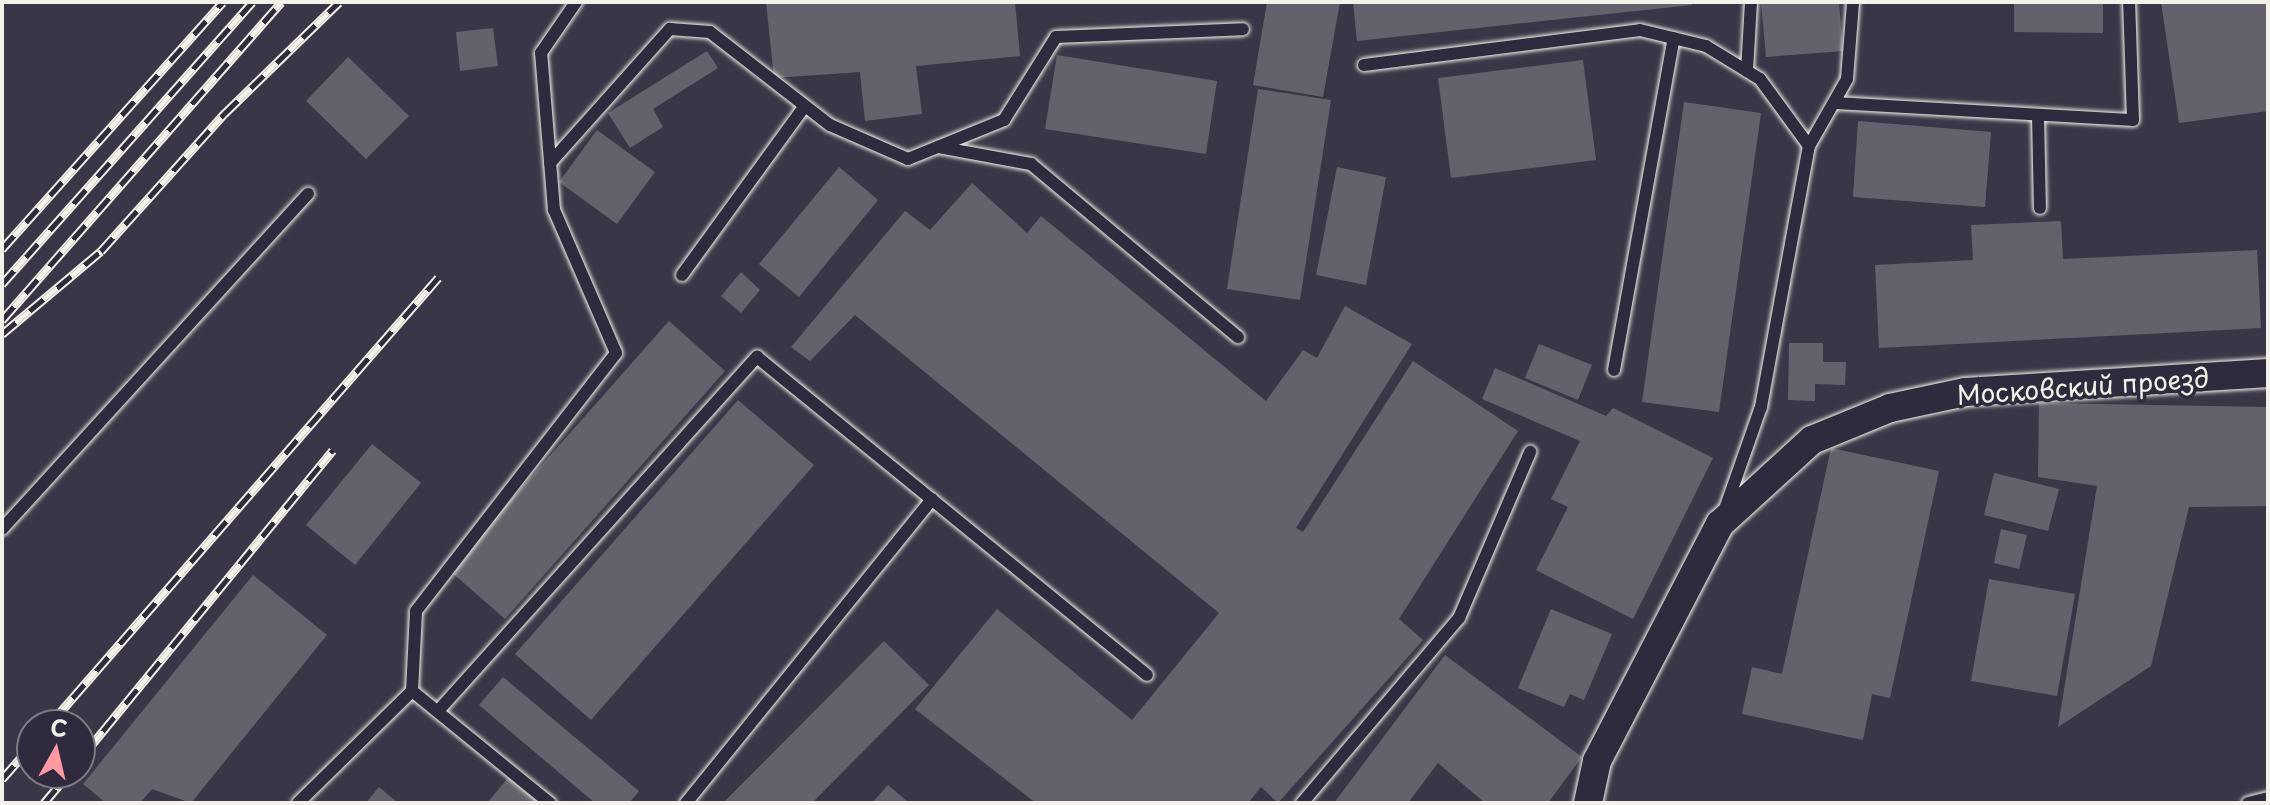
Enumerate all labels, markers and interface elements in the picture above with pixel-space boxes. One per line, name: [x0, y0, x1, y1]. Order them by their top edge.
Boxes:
street label: Московский проезд: [1956, 362, 2210, 410]
north arrow: [16, 709, 96, 789]
text: С: [49, 709, 70, 744]

